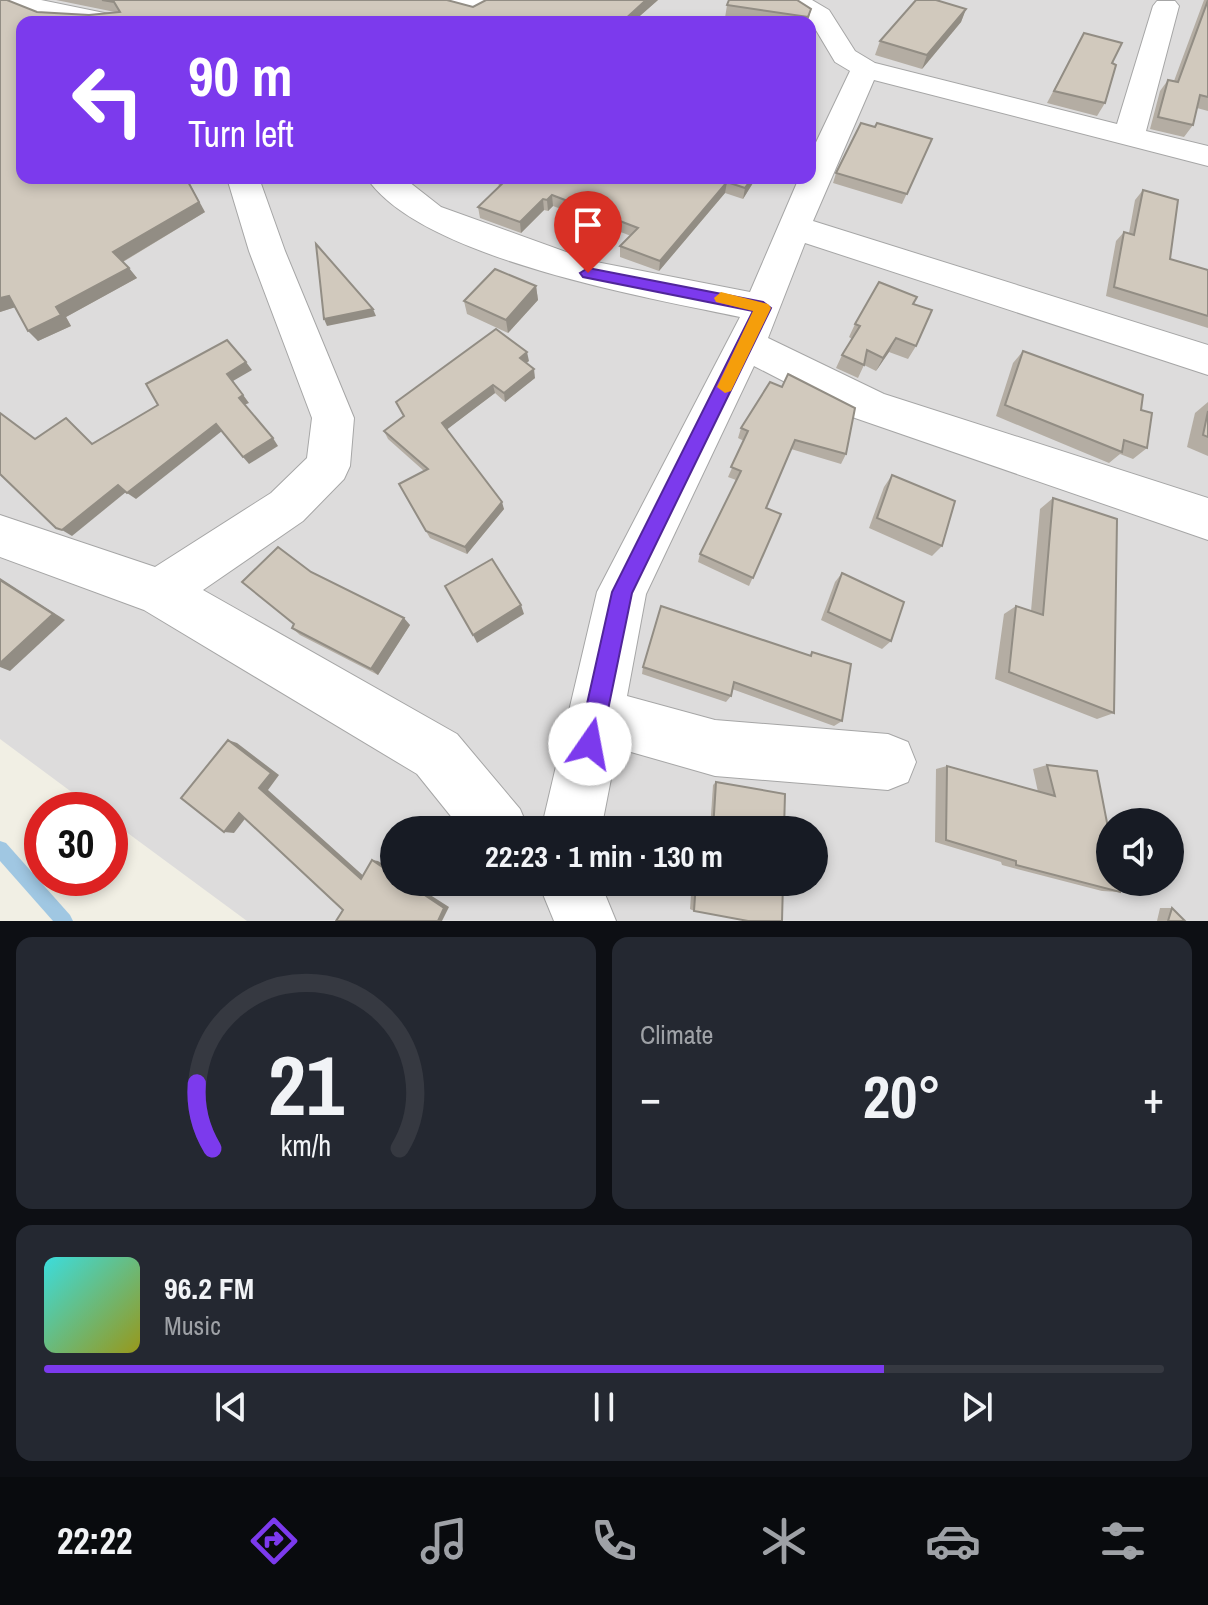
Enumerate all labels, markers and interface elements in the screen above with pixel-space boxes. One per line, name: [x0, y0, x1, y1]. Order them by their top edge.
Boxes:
text: 90 m: [188, 38, 293, 113]
icon: left: [56, 48, 160, 152]
text: Turn left: [188, 110, 294, 158]
pin: [554, 191, 622, 273]
icon: arrive: [566, 203, 610, 247]
position arrow: [548, 702, 632, 786]
speed limit sign: 30: [24, 792, 128, 896]
map controls: [1096, 808, 1184, 896]
button: sound: [1096, 808, 1184, 896]
text: 22:23 · 1 min · 130 m: [485, 836, 723, 876]
text: Climate: [640, 1017, 713, 1052]
text: 21: [268, 1029, 344, 1141]
text: 20°: [863, 1056, 941, 1137]
text: −: [640, 1067, 661, 1127]
text: +: [1143, 1067, 1164, 1127]
text: km/h: [281, 1126, 331, 1165]
text: 96.2 FM: [164, 1268, 254, 1308]
text: Music: [164, 1308, 221, 1343]
icon: previous: [209, 1385, 253, 1429]
icon: pause: [582, 1385, 626, 1429]
icon: next: [955, 1385, 999, 1429]
icon: directions: [246, 1513, 302, 1569]
icon: music: [416, 1513, 472, 1569]
icon: phone: [586, 1513, 642, 1569]
icon: climate: [756, 1513, 812, 1569]
icon: car: [925, 1513, 981, 1569]
icon: filters: [1095, 1513, 1151, 1569]
text: 22:22: [57, 1517, 132, 1565]

